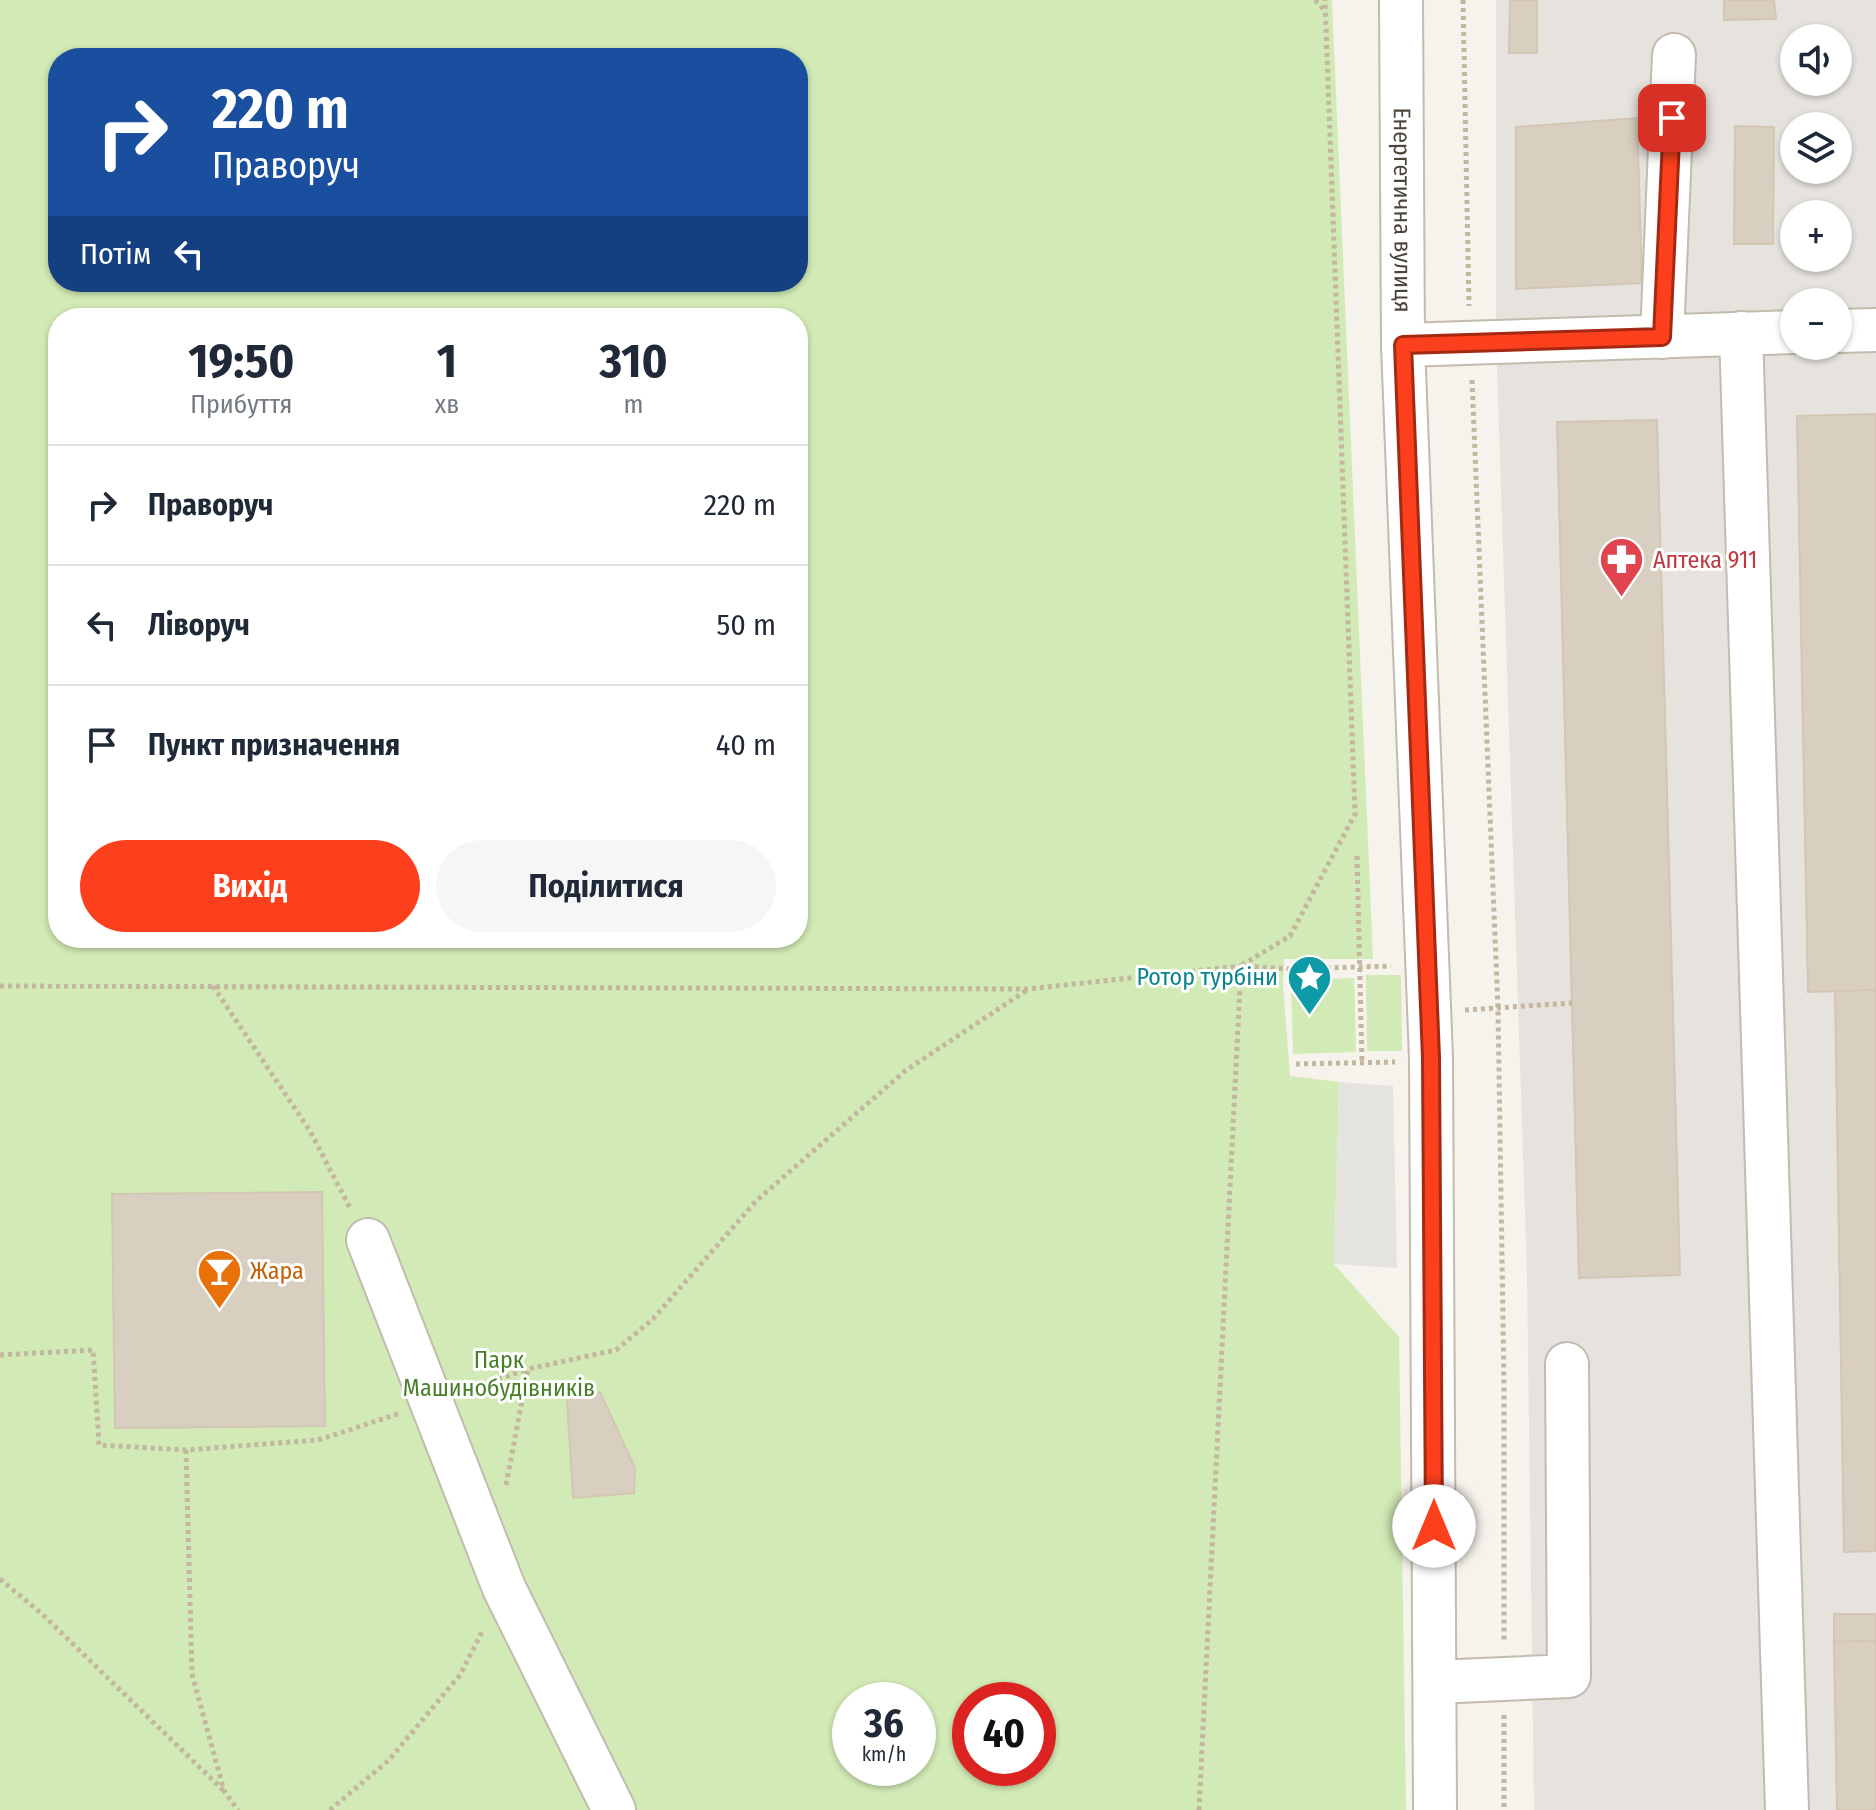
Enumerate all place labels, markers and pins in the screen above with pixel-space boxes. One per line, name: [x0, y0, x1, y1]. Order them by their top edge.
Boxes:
pin: [1638, 84, 1706, 152]
pharmacy icon: Аптека 911: [1598, 536, 1646, 599]
place label: Аптека 911: [1653, 546, 1757, 574]
place icon: Ротор турбіни: [1285, 953, 1333, 1016]
place label: Ротор турбіни: [1137, 963, 1278, 991]
bar icon: Жара: [195, 1247, 243, 1310]
place label: Жара: [250, 1257, 304, 1285]

